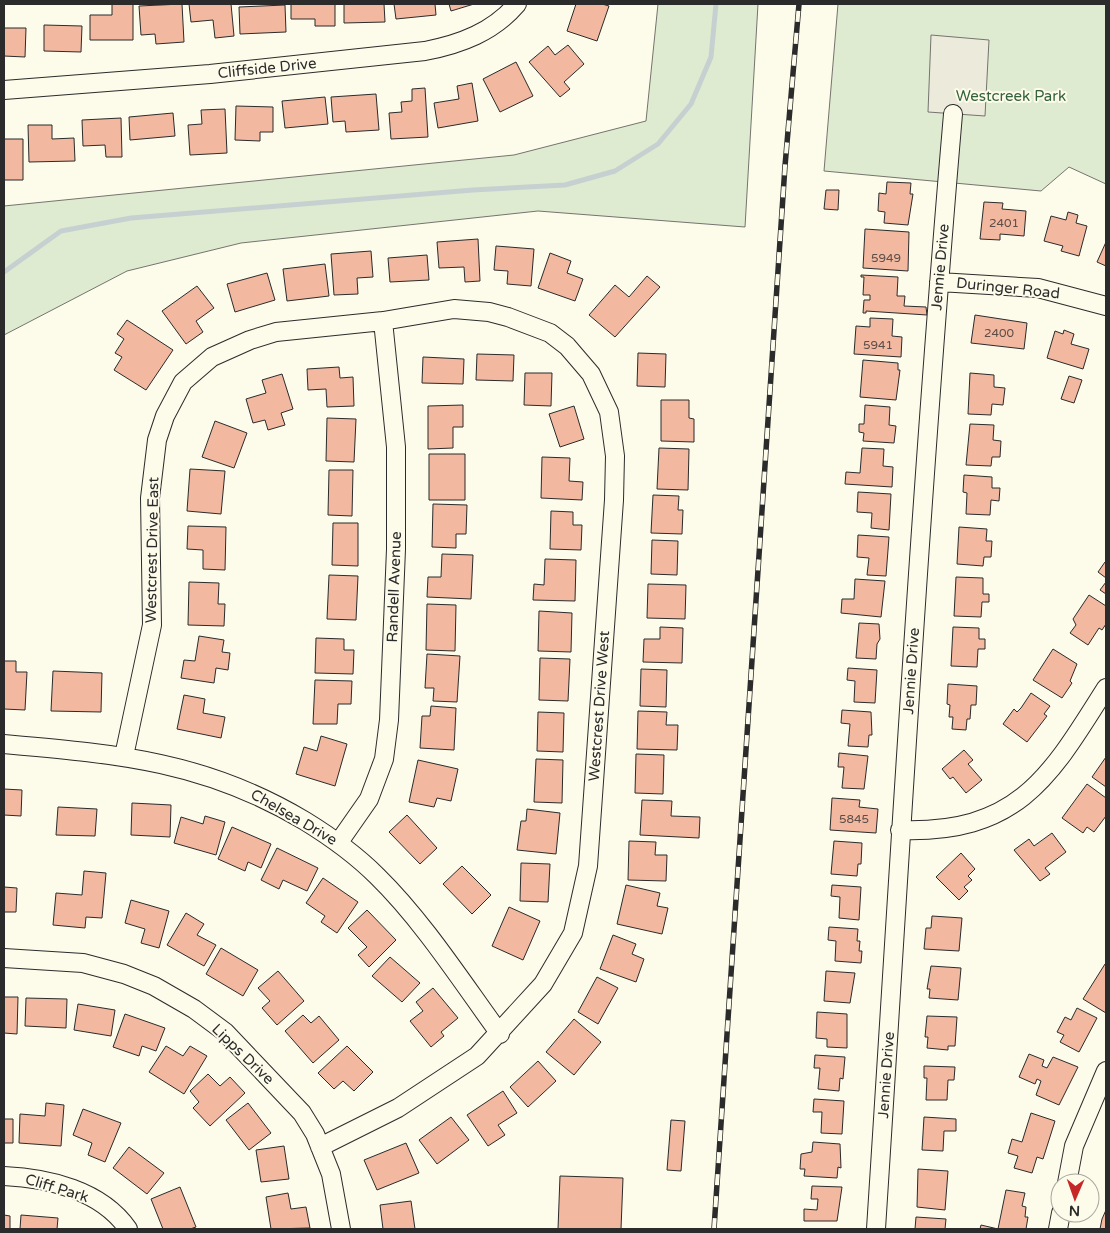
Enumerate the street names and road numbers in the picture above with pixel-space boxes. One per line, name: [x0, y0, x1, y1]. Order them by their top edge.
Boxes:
street label: Cliffside Drive: [217, 54, 317, 82]
street label: Jennie Drive: [927, 223, 953, 311]
street label: Duringer Road: [955, 274, 1061, 302]
street label: Westcrest Drive East: [142, 477, 162, 623]
street label: Randell Avenue: [383, 531, 405, 643]
street label: Jennie Drive: [899, 627, 923, 715]
street label: Westcrest Drive West: [585, 630, 613, 782]
street label: Chelsea Drive: [248, 785, 340, 849]
street label: Lipps Drive: [208, 1020, 278, 1088]
street label: Jennie Drive: [874, 1031, 898, 1119]
street label: Cliff Park: [23, 1170, 91, 1206]

